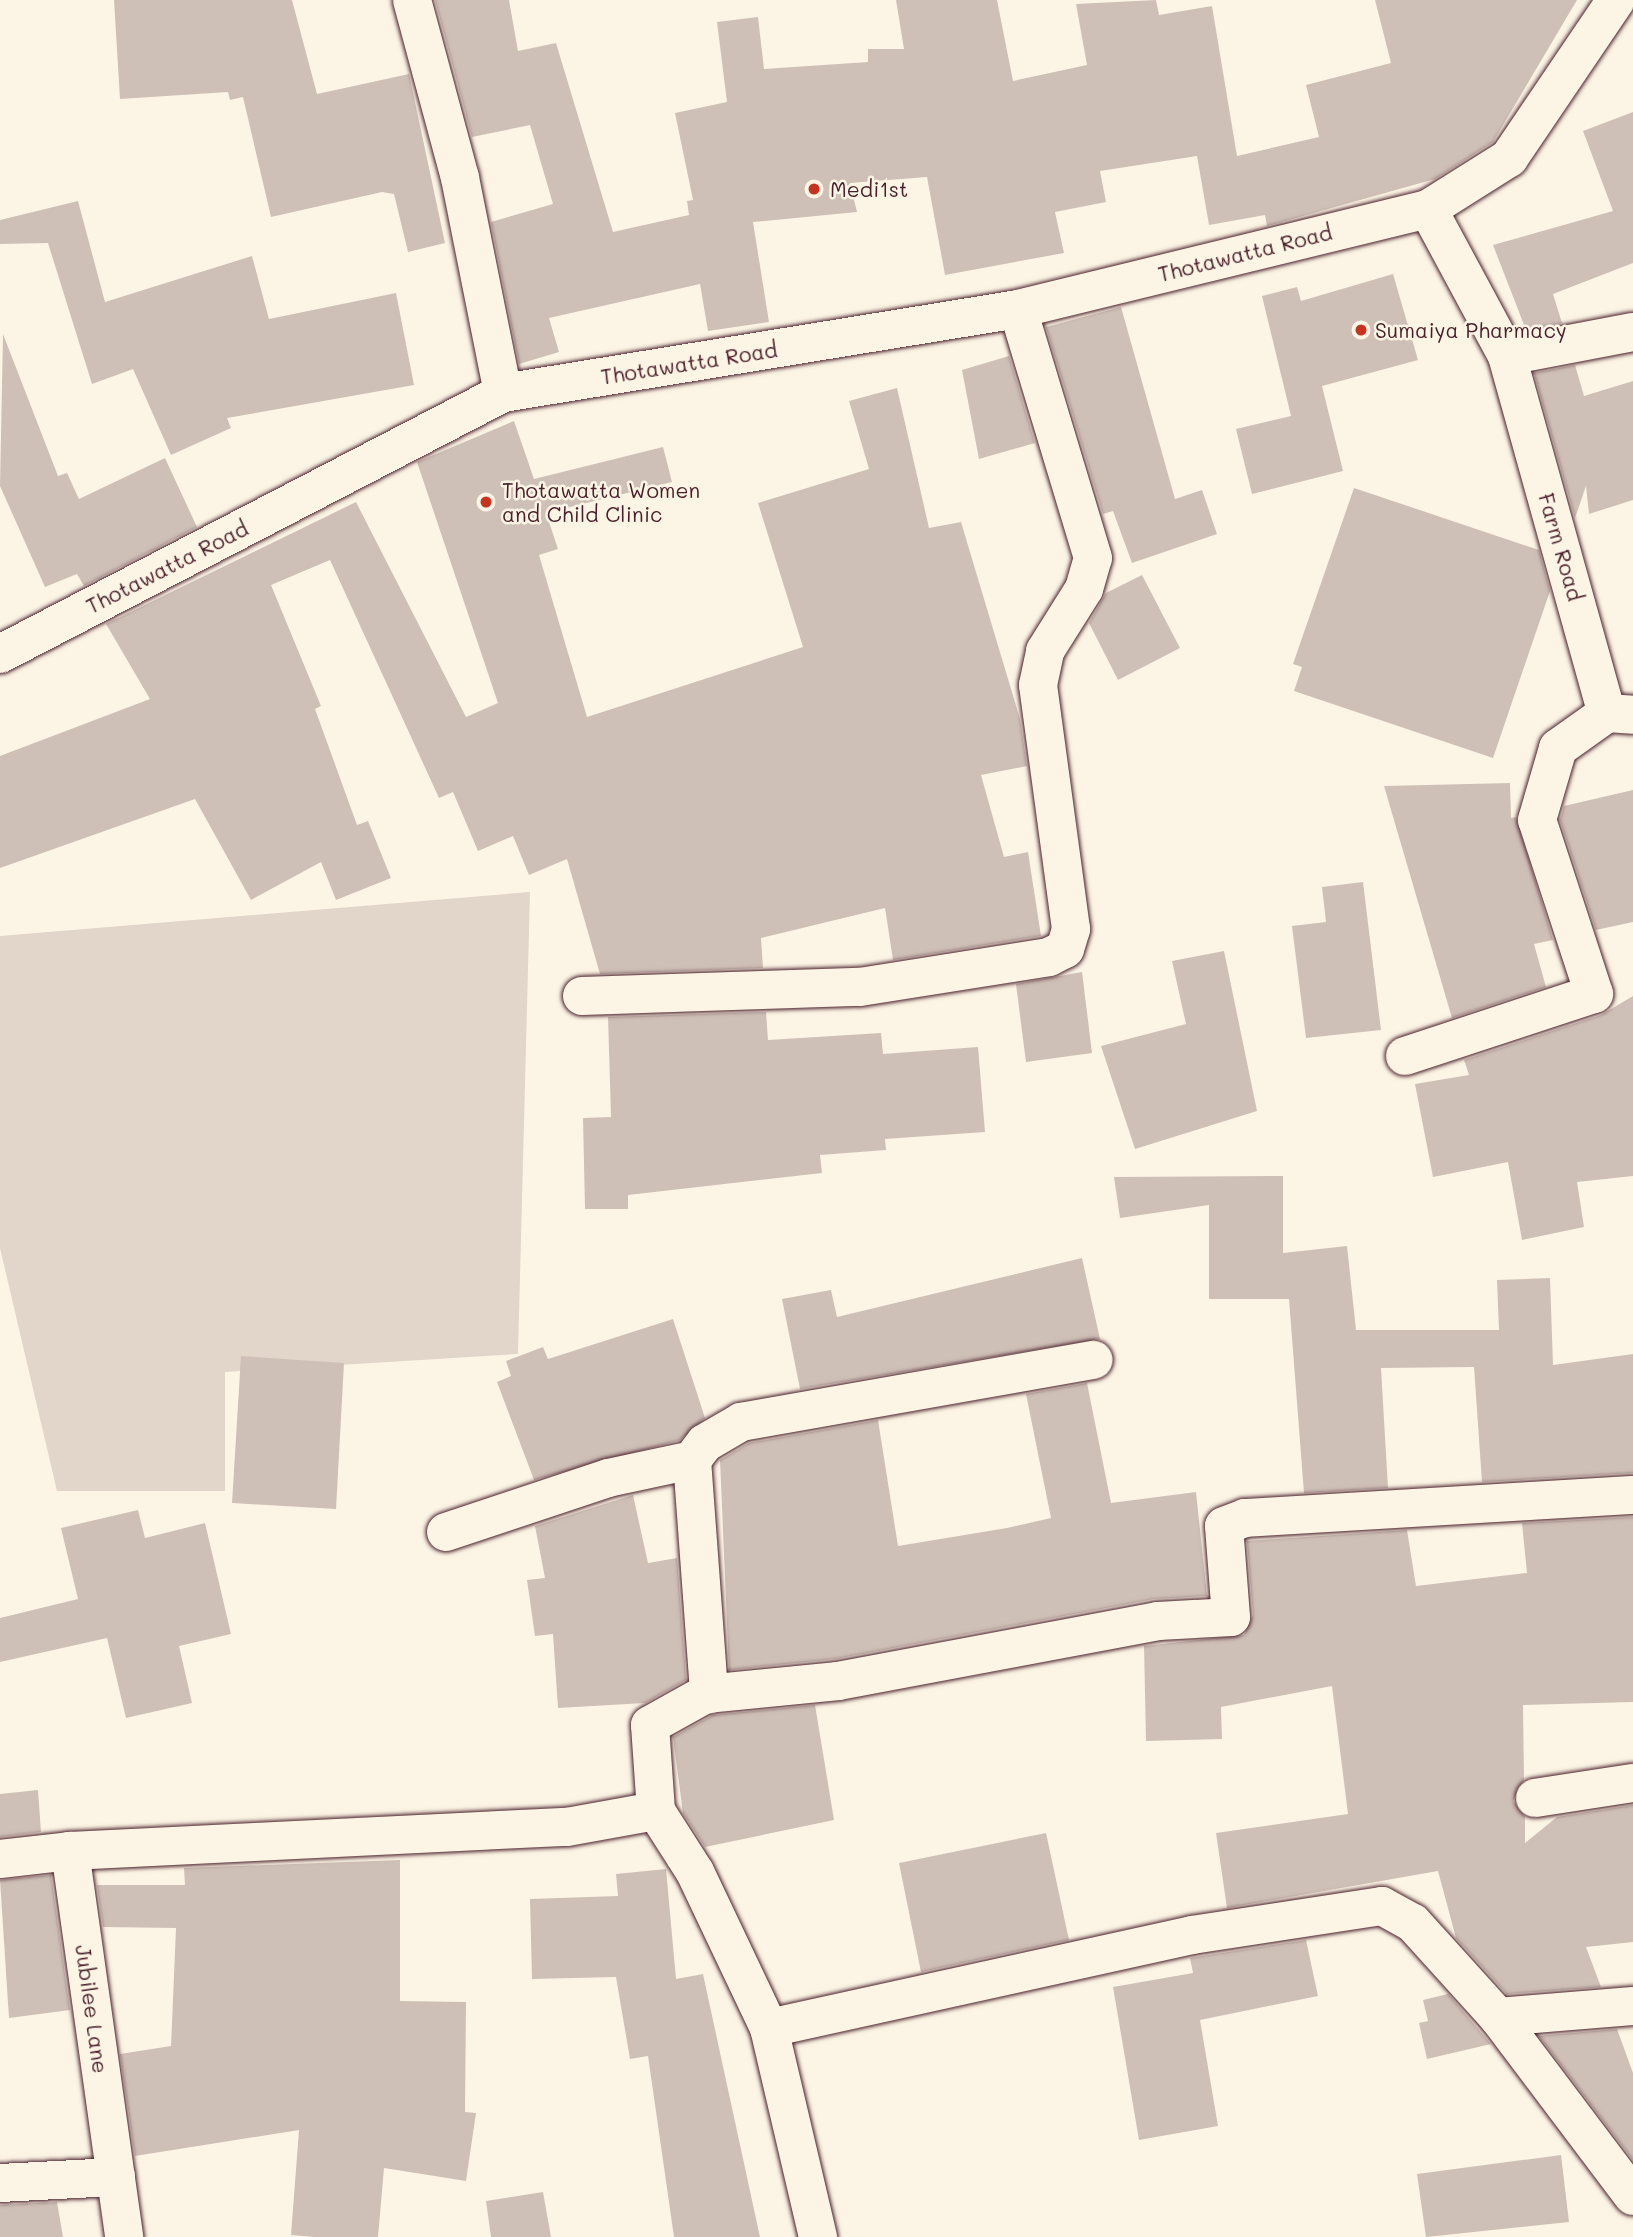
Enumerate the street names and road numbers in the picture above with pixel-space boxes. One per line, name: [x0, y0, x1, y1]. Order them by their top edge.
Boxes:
street label: Thotawatta Road: [1155, 219, 1335, 287]
street label: Thotawatta Road: [599, 337, 779, 389]
street label: Farm Road: [1534, 490, 1588, 604]
street label: Thotawatta Road: [82, 515, 252, 619]
street label: Jubilee Lane: [71, 1943, 113, 2075]

